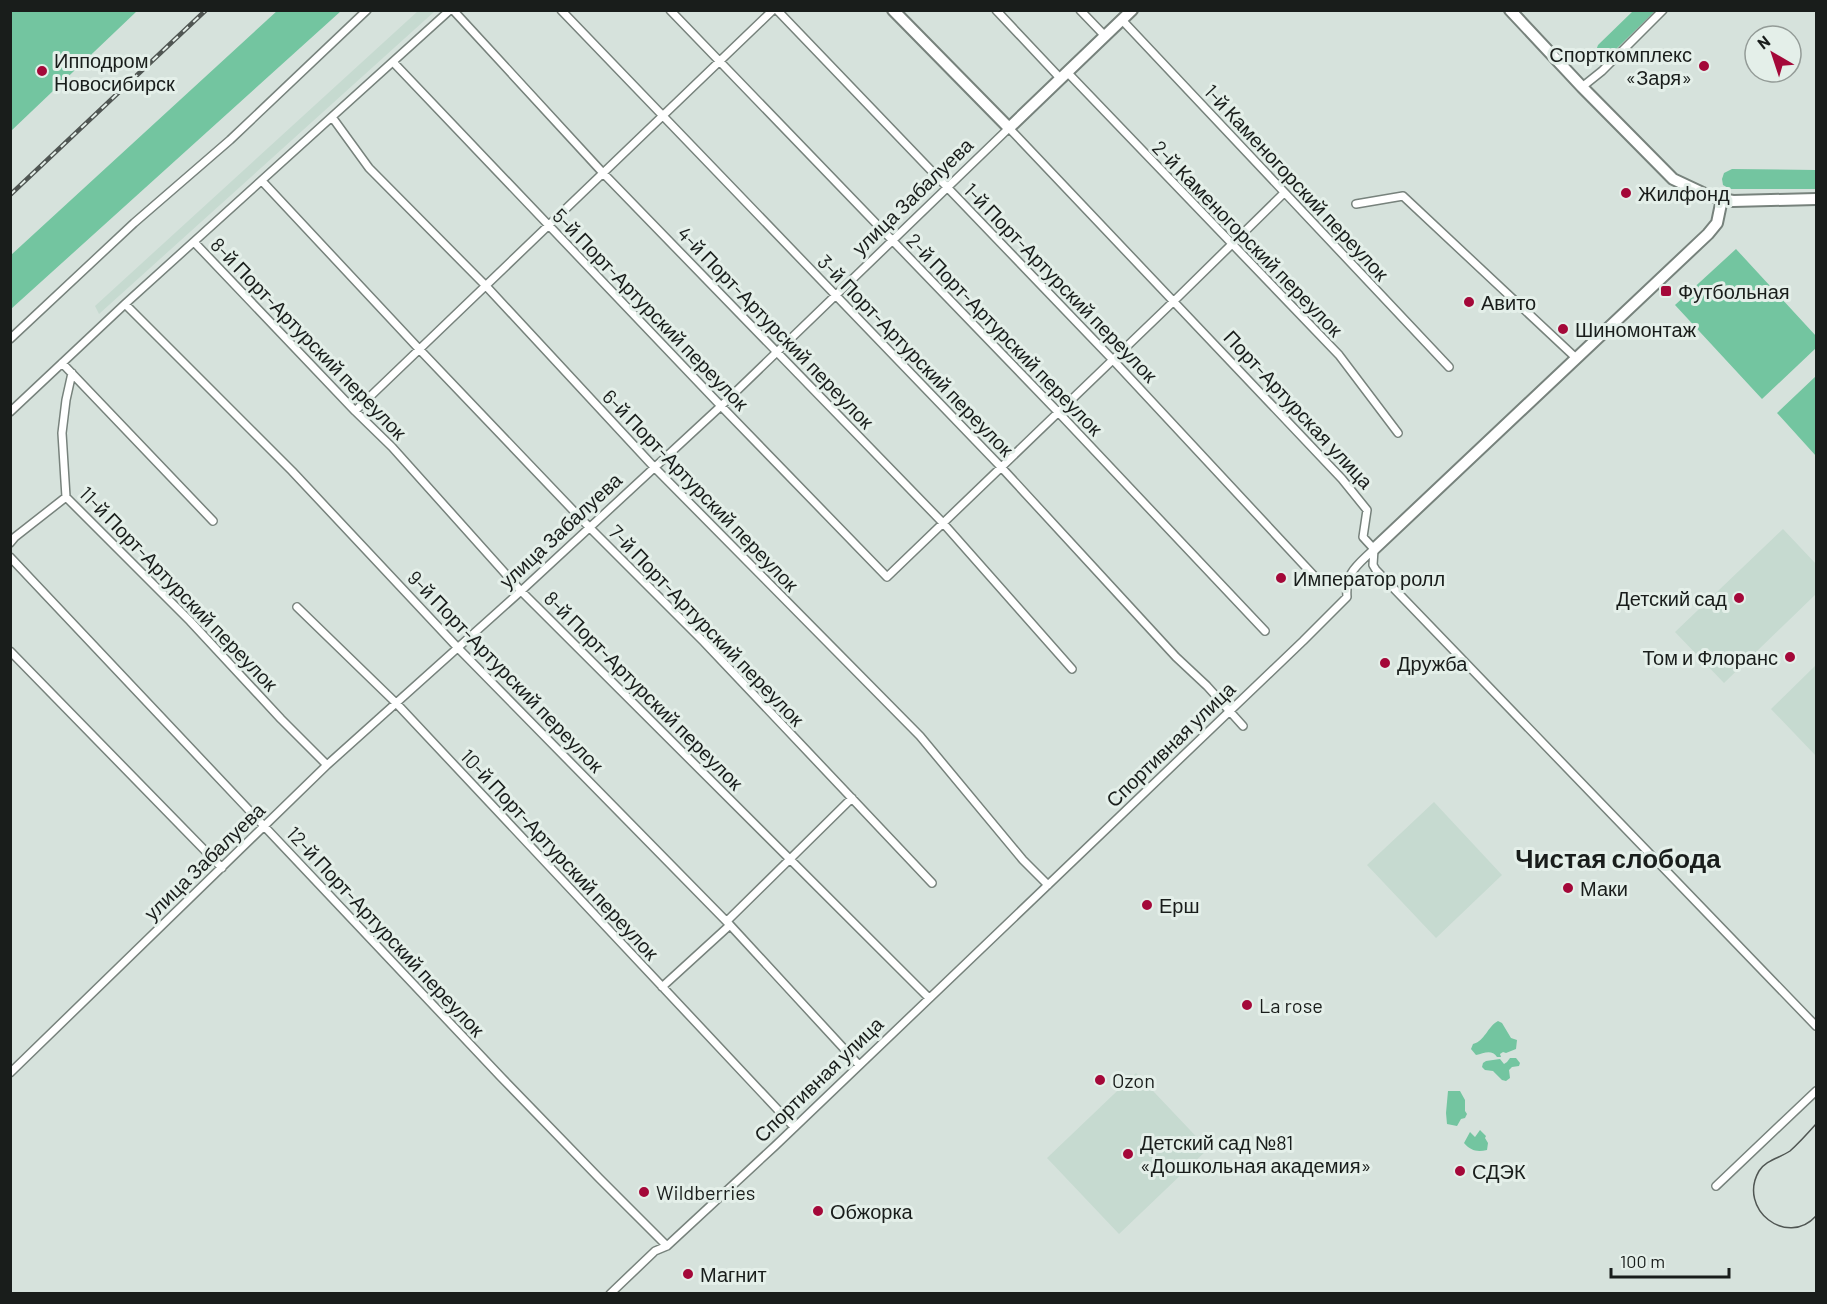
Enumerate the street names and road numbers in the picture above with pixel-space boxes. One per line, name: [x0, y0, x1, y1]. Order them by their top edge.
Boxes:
street label: 1-й Каменогорский переулок: [1200, 79, 1394, 285]
street label: улица Забалуева: [847, 132, 978, 260]
street label: 2-й Каменогорский переулок: [1148, 135, 1348, 341]
street label: 1-й Порт-Артурский переулок: [959, 177, 1163, 387]
street label: 5-й Порт-Артурский переулок: [548, 203, 754, 415]
street label: 4-й Порт-Артурский переулок: [673, 221, 879, 433]
street label: 2-й Порт-Артурский переулок: [902, 228, 1108, 440]
street label: 8-й Порт-Артурский переулок: [206, 232, 412, 444]
street label: 3-й Порт-Артурский переулок: [813, 249, 1019, 461]
street label: Порт-Артурская улица: [1219, 325, 1379, 494]
street label: 6-й Порт-Артурский переулок: [598, 384, 804, 596]
street label: улица Забалуева: [494, 467, 627, 593]
street label: 11-й Порт-Артурский переулок: [75, 481, 283, 695]
street label: 7-й Порт-Артурский переулок: [604, 519, 810, 731]
street label: 9-й Порт-Артурский переулок: [403, 565, 609, 777]
street label: 8-й Порт-Артурский переулок: [540, 586, 749, 795]
street label: Спортивная улица: [1101, 676, 1240, 812]
street label: 10-й Порт-Артурский переулок: [456, 744, 664, 964]
street label: улица Забалуева: [139, 797, 270, 925]
street label: 12-й Порт-Артурский переулок: [282, 821, 490, 1041]
street label: Спортивная улица: [749, 1011, 888, 1147]

